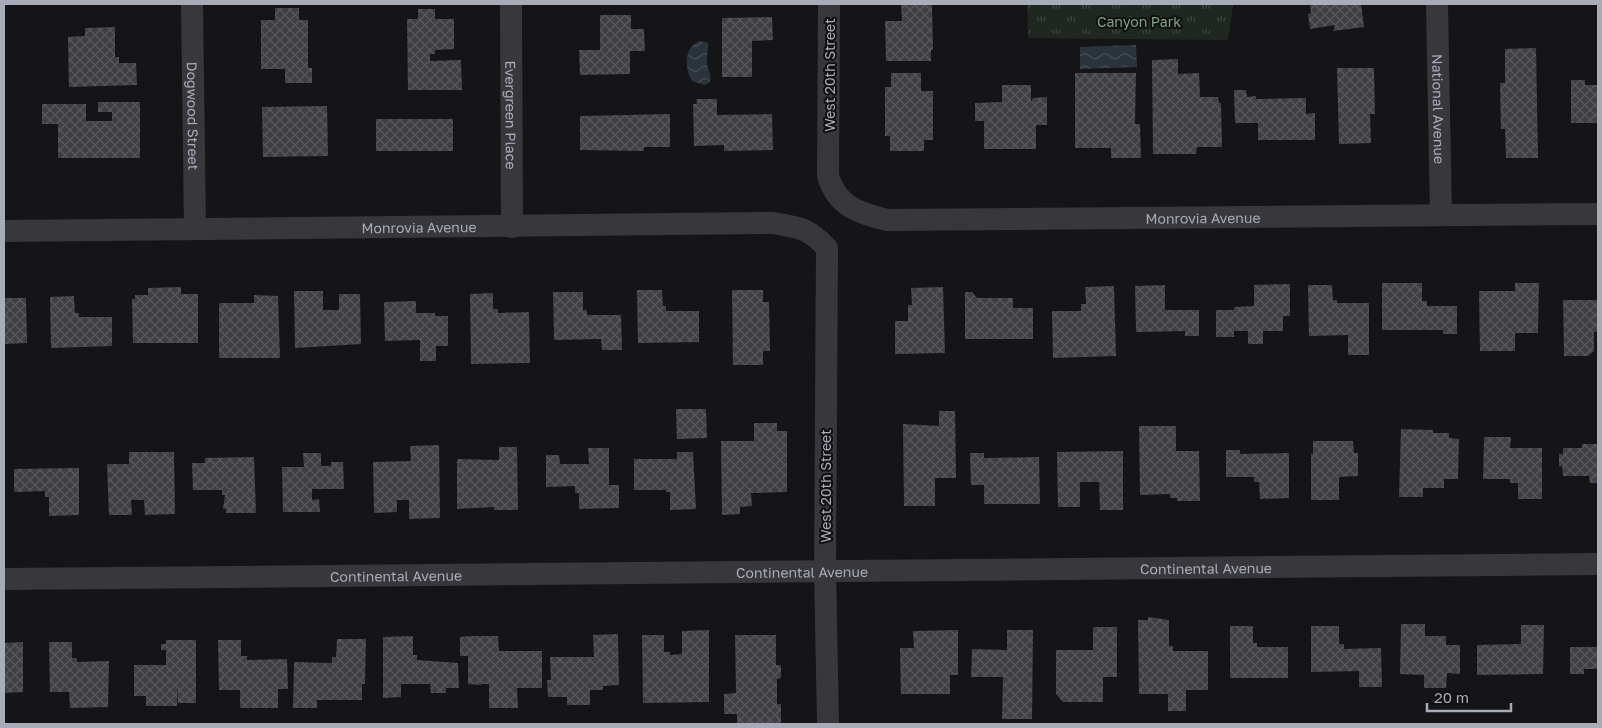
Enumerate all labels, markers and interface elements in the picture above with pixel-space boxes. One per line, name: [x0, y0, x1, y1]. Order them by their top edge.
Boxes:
park label: Canyon Park: [1097, 13, 1181, 30]
street label: West 20th Street: [821, 18, 838, 132]
street label: National Avenue: [1429, 54, 1449, 164]
street label: Evergreen Place: [503, 60, 520, 170]
street label: Dogwood Street: [184, 62, 203, 170]
street label: Monrovia Avenue: [1145, 208, 1261, 226]
street label: Monrovia Avenue: [361, 218, 477, 236]
street label: West 20th Street: [817, 429, 834, 543]
street label: Continental Avenue: [1140, 559, 1272, 577]
street label: Continental Avenue: [736, 562, 868, 581]
street label: Continental Avenue: [330, 566, 462, 584]
scale bar: [1427, 680, 1511, 712]
text: 20 m: [1434, 688, 1469, 706]

